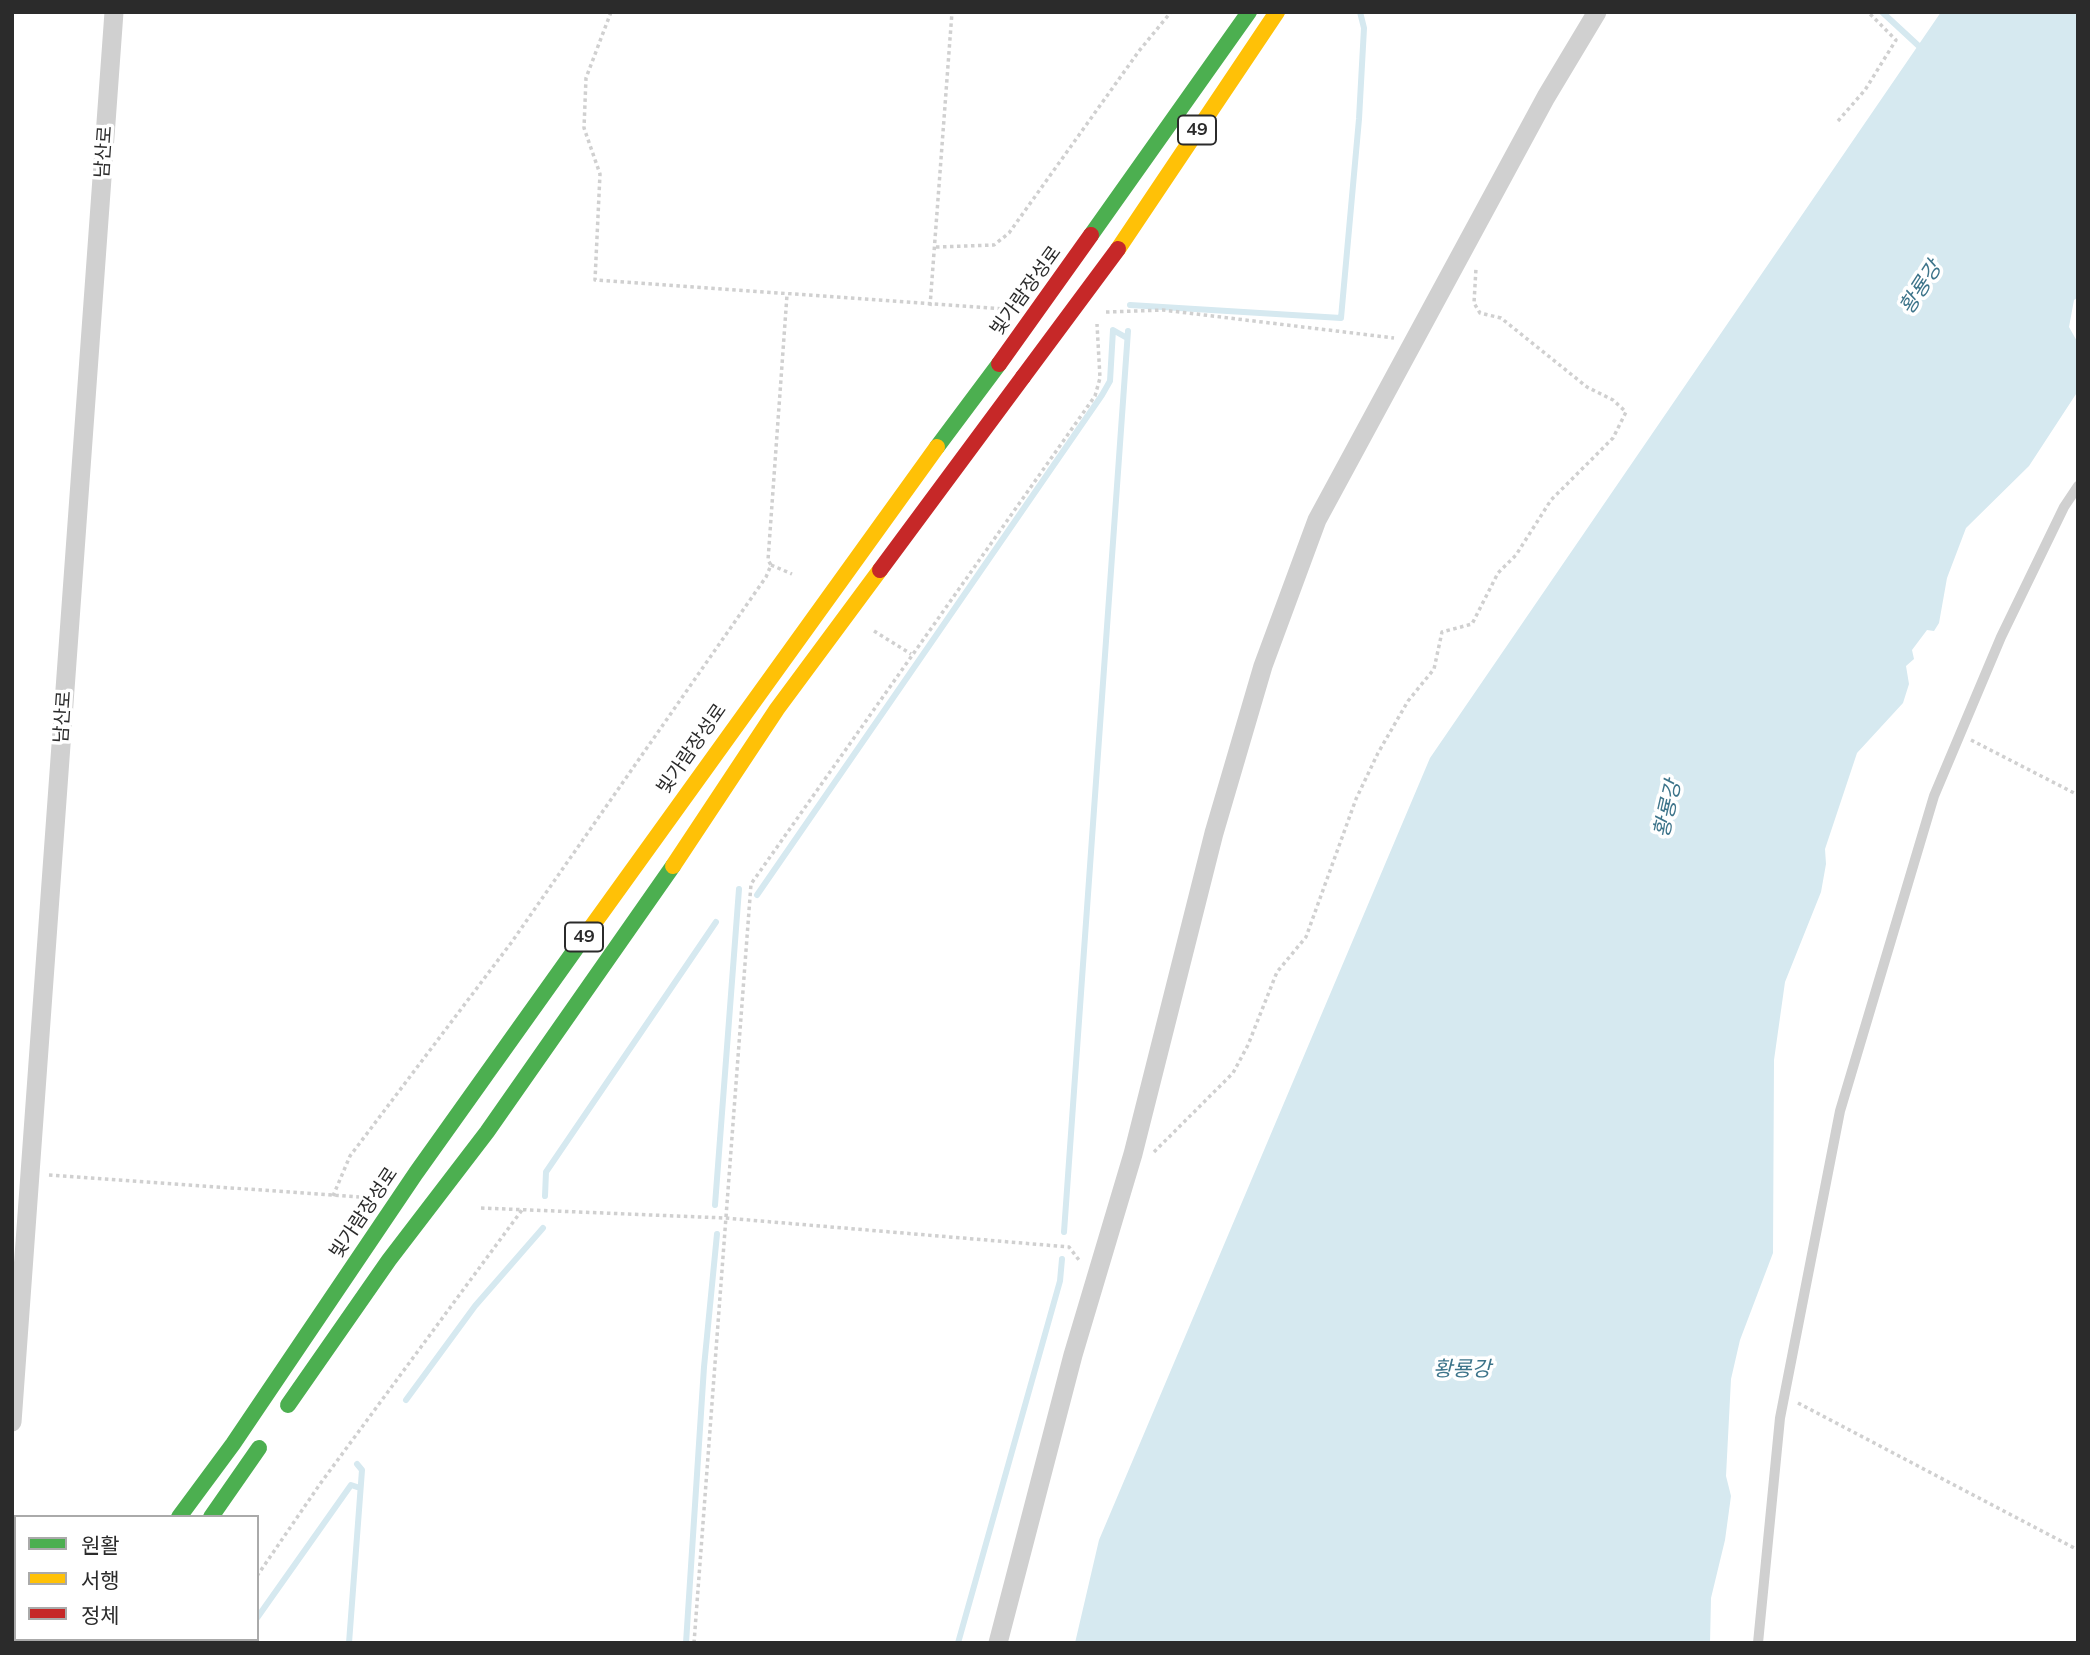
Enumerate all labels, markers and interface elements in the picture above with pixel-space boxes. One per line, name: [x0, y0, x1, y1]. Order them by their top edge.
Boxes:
road number: 49: [1178, 116, 1216, 145]
street label: 남산로: [91, 125, 117, 179]
street label: 빛가람장성로: [986, 242, 1066, 340]
water label: 황룡강: [1895, 257, 1947, 319]
street label: 남산로: [50, 690, 76, 744]
street label: 빛가람장성로: [653, 700, 731, 798]
water label: 황룡강: [1649, 778, 1687, 840]
road number: 49: [565, 922, 603, 952]
street label: 빛가람장성로: [325, 1163, 403, 1263]
water label: 황룡강: [1433, 1357, 1491, 1383]
legend: [14, 1515, 259, 1641]
text: 원활: [81, 1532, 120, 1558]
text: 서행: [81, 1567, 120, 1593]
text: 정체: [81, 1602, 120, 1628]

